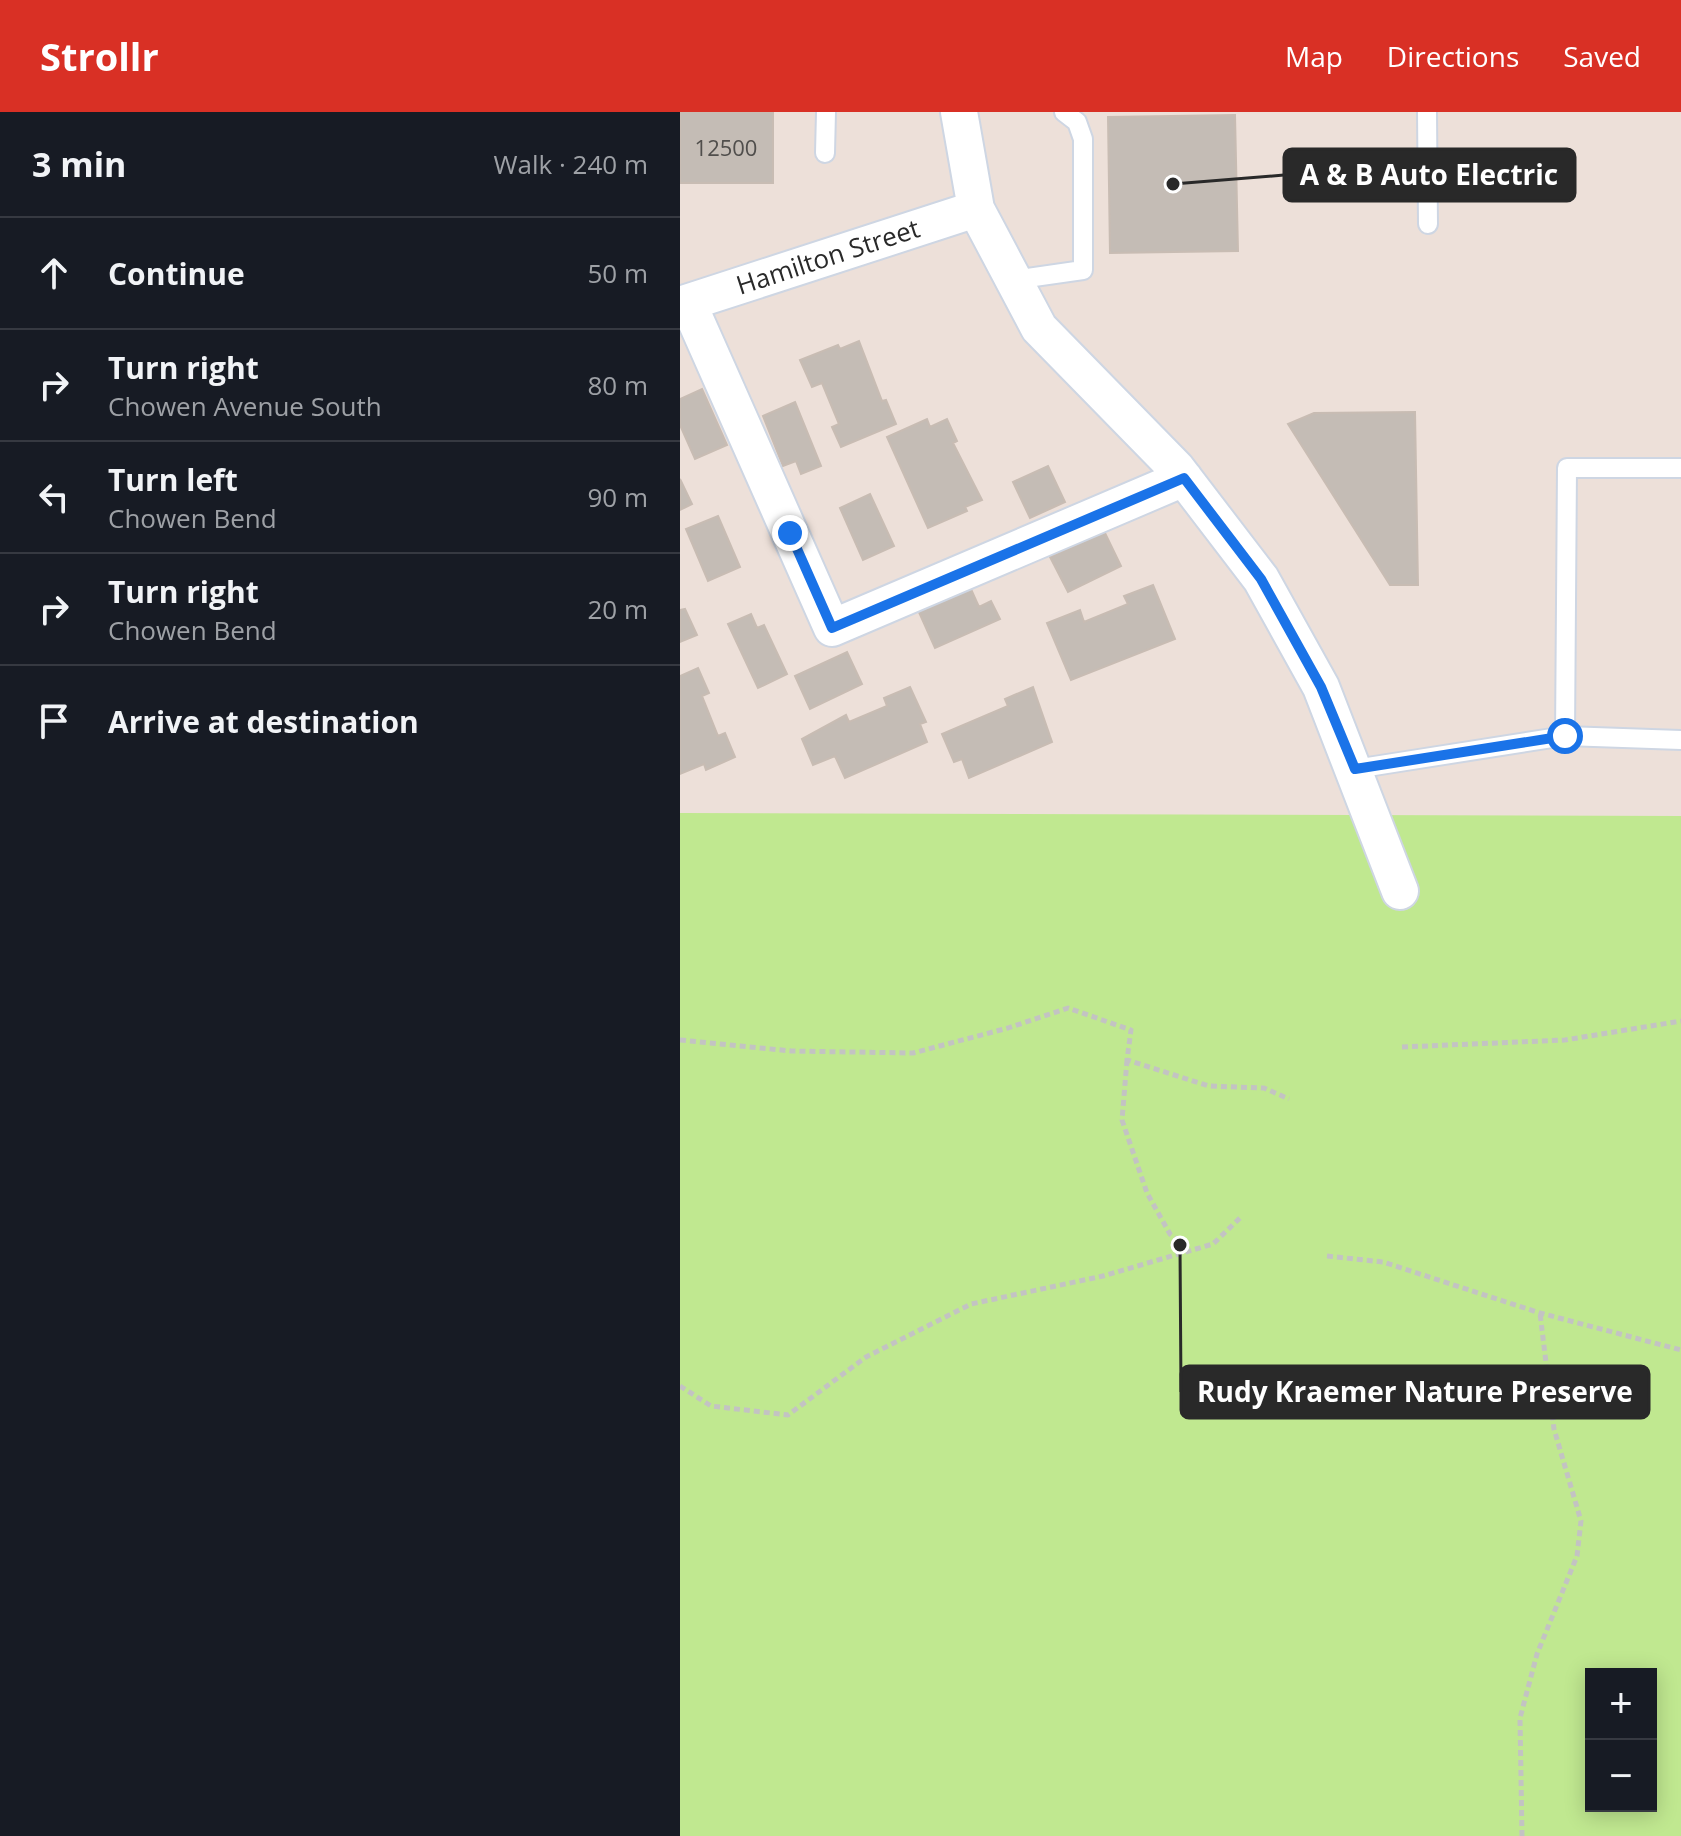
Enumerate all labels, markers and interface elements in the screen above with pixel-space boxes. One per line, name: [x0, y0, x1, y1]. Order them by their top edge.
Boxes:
text: Strollr: [40, 30, 159, 82]
text: Map: [1285, 37, 1343, 75]
text: Directions: [1387, 37, 1519, 75]
text: Saved: [1563, 37, 1641, 75]
house number: 12500: [695, 132, 757, 162]
text: 3 min: [32, 141, 126, 187]
text: Walk · 240 m: [494, 146, 648, 182]
callout: A & B Auto Electric: [1284, 149, 1575, 201]
text: A & B Auto Electric: [1300, 155, 1558, 193]
street label: Hamilton Street: [731, 209, 924, 303]
icon: ahead: [32, 251, 76, 295]
text: Continue: [108, 253, 245, 294]
text: 50 m: [587, 255, 648, 291]
text: Turn right: [108, 347, 259, 388]
icon: right: [32, 363, 76, 407]
text: 80 m: [587, 367, 648, 403]
text: Chowen Avenue South: [108, 388, 382, 424]
text: Turn left: [108, 459, 238, 500]
icon: left: [32, 475, 76, 519]
text: 90 m: [587, 479, 648, 515]
text: Chowen Bend: [108, 500, 277, 536]
route end: [772, 515, 808, 551]
text: Turn right: [108, 571, 259, 612]
icon: right: [32, 587, 76, 631]
text: 20 m: [587, 591, 648, 627]
text: Chowen Bend: [108, 612, 277, 648]
icon: arrive: [32, 699, 76, 743]
text: Arrive at destination: [108, 701, 419, 742]
route start: [1547, 718, 1583, 754]
callout: Rudy Kraemer Nature Preserve: [1181, 1366, 1649, 1418]
text: Rudy Kraemer Nature Preserve: [1197, 1372, 1633, 1410]
map controls: [1585, 1668, 1657, 1812]
button: +: [1585, 1668, 1657, 1740]
button: −: [1585, 1740, 1657, 1812]

